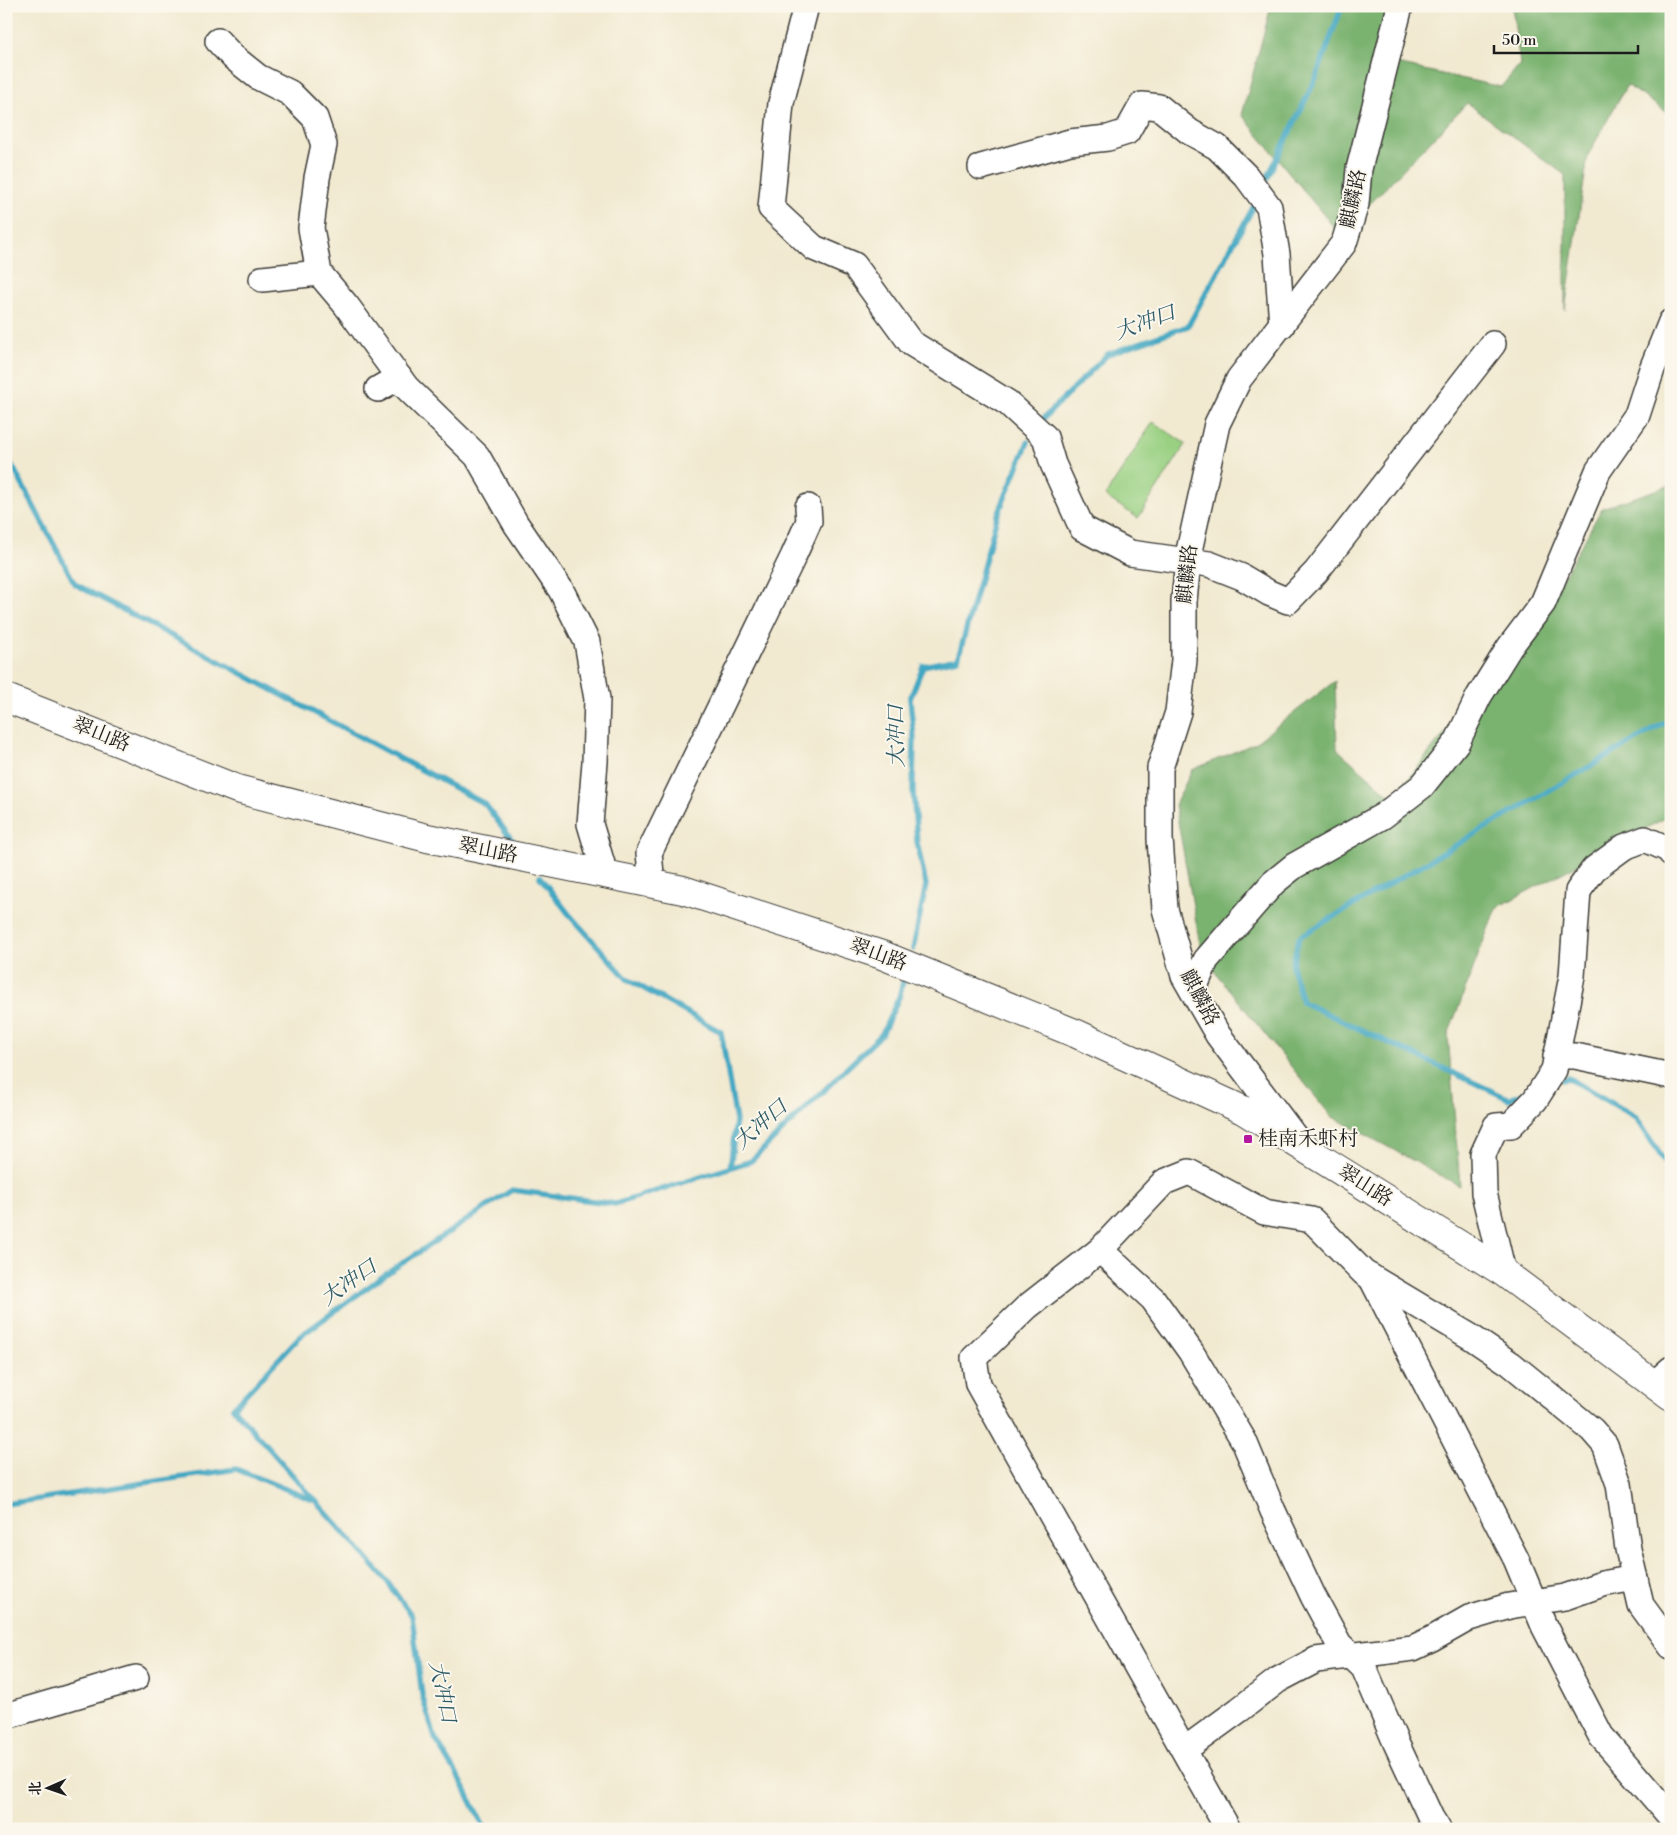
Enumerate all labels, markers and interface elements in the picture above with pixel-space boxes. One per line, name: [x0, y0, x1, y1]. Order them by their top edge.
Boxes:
scale bar: [1494, 22, 1638, 54]
text: 50 m: [1502, 31, 1536, 50]
street label: 麒麟路: [1336, 167, 1372, 231]
water label: 大冲口: [1111, 299, 1181, 346]
street label: 麒麟路: [1172, 543, 1204, 605]
water label: 大冲口: [883, 702, 911, 768]
street label: 翠山路: [69, 712, 133, 758]
street label: 翠山路: [456, 833, 520, 869]
street label: 翠山路: [846, 933, 910, 977]
street label: 麒麟路: [1174, 966, 1224, 1030]
water label: 大冲口: [729, 1093, 795, 1155]
place label: 桂南禾虾村: [1258, 1127, 1358, 1152]
marker: 桂南禾虾村: [1242, 1133, 1254, 1145]
street label: 翠山路: [1333, 1160, 1397, 1212]
water label: 大冲口: [316, 1253, 384, 1312]
water label: 大冲口: [423, 1658, 462, 1727]
north arrow: [22, 1762, 72, 1812]
text: 北: [27, 1781, 45, 1796]

